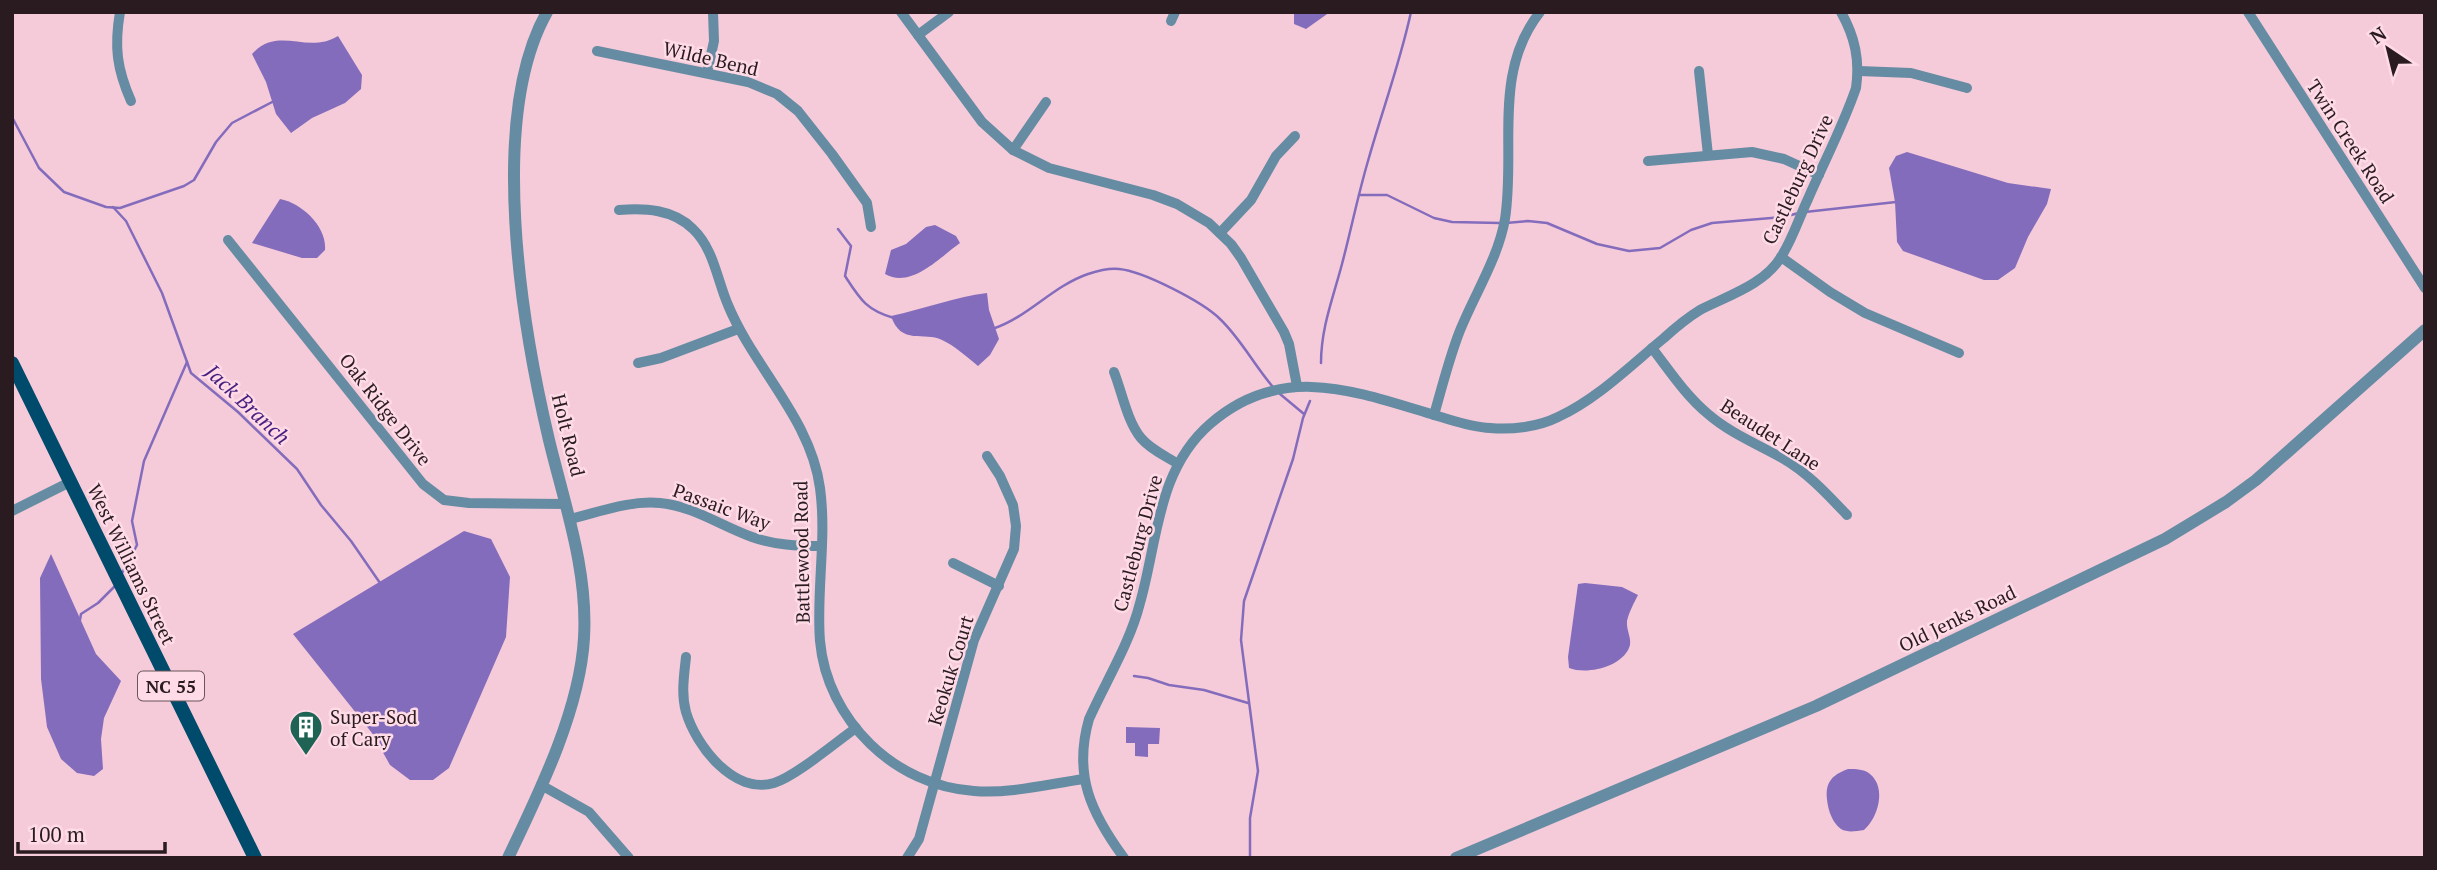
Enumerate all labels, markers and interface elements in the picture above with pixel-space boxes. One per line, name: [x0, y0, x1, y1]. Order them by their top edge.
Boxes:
north arrow: [2353, 14, 2423, 84]
text: N: [2365, 20, 2392, 49]
street label: Wilde Bend: [661, 35, 761, 81]
street label: Twin Creek Road: [2302, 74, 2401, 208]
street label: Castleburg Drive: [1756, 110, 1838, 248]
street label: Oak Ridge Drive: [334, 348, 438, 470]
water label: Jack Branch: [199, 357, 296, 451]
street label: Holt Road: [547, 391, 591, 479]
street label: Beaudet Lane: [1716, 392, 1826, 476]
street label: Castleburg Drive: [1107, 472, 1167, 614]
street label: Passaic Way: [670, 477, 775, 535]
street label: West Williams Street: [82, 479, 182, 649]
street label: Battlewood Road: [787, 480, 815, 624]
street label: Old Jenks Road: [1894, 579, 2020, 657]
street label: Keokuk Court: [921, 612, 979, 728]
road number: NC 55: [138, 672, 204, 700]
place label: Super-Sod of Cary: [330, 704, 418, 751]
building icon: Super-Sod of Cary: [287, 708, 325, 757]
scale bar: [18, 810, 164, 854]
text: 100 m: [28, 820, 85, 848]

